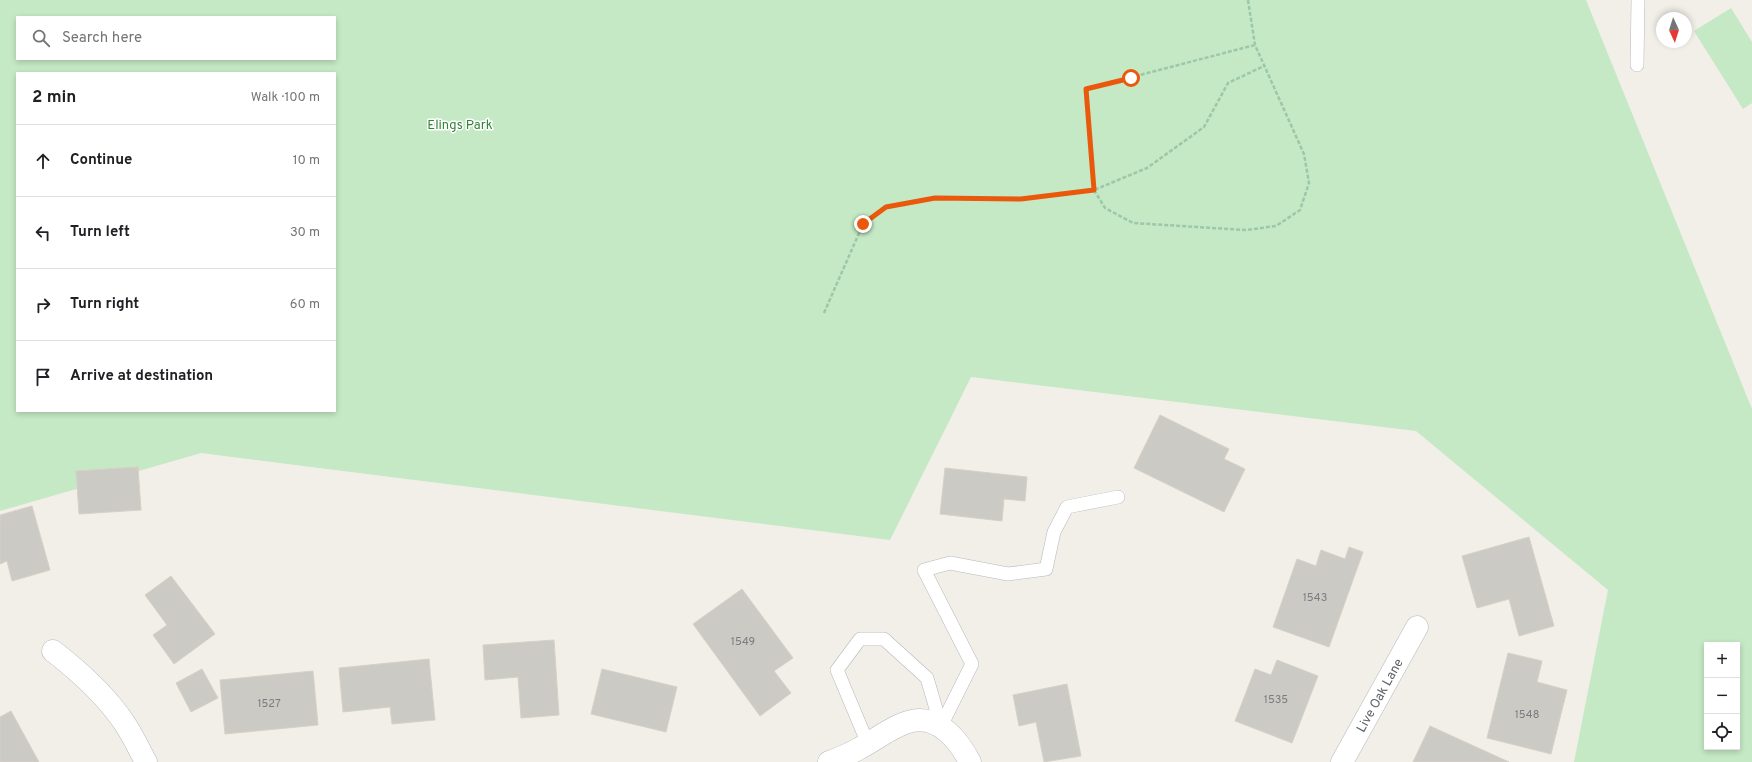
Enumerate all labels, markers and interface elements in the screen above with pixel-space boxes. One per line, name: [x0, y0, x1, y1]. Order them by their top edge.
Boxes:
north arrow: [1656, 12, 1692, 48]
search box: [16, 16, 336, 60]
icon: search: [30, 27, 52, 49]
text: Search here: [62, 29, 142, 48]
route start: [1122, 69, 1140, 87]
text: 2 min: [32, 87, 76, 109]
text: Walk · 100 m: [251, 90, 320, 106]
park label: Elings Park: [427, 118, 493, 134]
icon: ahead: [32, 150, 54, 172]
text: Continue: [70, 151, 132, 170]
text: 10 m: [293, 153, 320, 169]
route end: [854, 215, 872, 233]
icon: left: [32, 222, 54, 244]
text: Turn left: [70, 223, 130, 242]
text: 30 m: [290, 225, 320, 241]
icon: right: [32, 294, 54, 316]
text: Turn right: [70, 295, 139, 314]
text: 60 m: [290, 297, 320, 313]
icon: arrive: [32, 366, 54, 388]
text: Arrive at destination: [70, 367, 213, 386]
house number: 1543: [1303, 591, 1327, 605]
house number: 1549: [731, 635, 755, 649]
map controls: [1704, 642, 1740, 750]
button: +: [1704, 642, 1740, 678]
street label: Live Oak Lane: [1354, 656, 1408, 736]
button: −: [1704, 678, 1740, 714]
house number: 1535: [1264, 693, 1288, 707]
house number: 1527: [257, 697, 281, 711]
house number: 1548: [1515, 708, 1539, 722]
button: locate: [1704, 714, 1740, 750]

